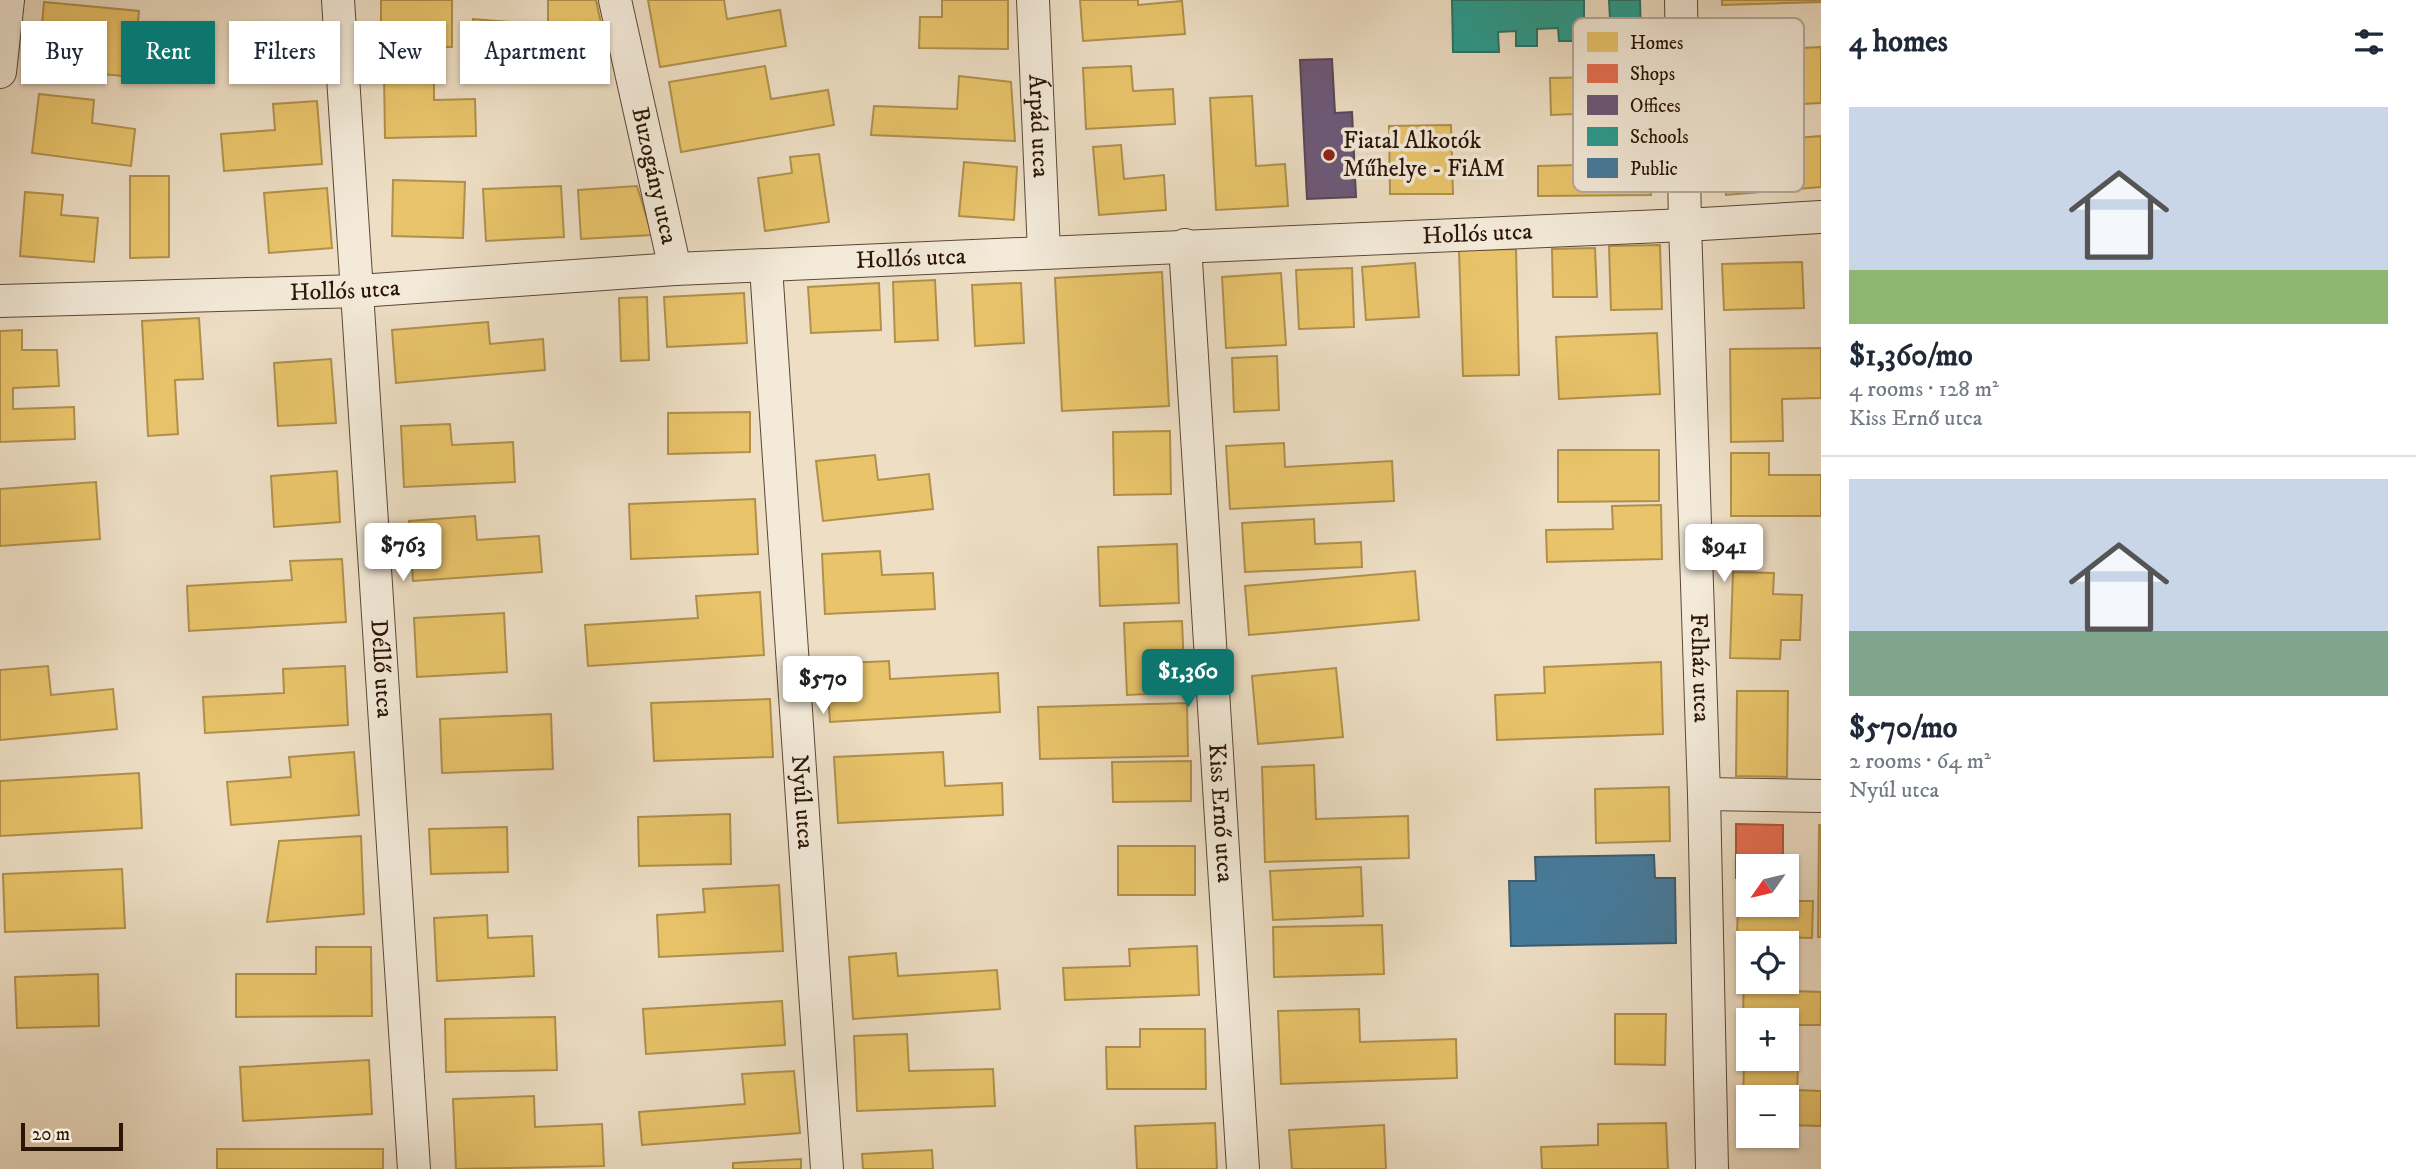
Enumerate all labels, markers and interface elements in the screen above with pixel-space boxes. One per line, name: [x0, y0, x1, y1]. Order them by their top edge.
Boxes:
legend: [1573, 18, 1804, 192]
chip: Buy: [21, 21, 107, 84]
chip: Rent: [121, 21, 215, 84]
chip: Filters: [229, 21, 340, 84]
chip: New: [354, 21, 446, 84]
chip: Apartment: [460, 21, 610, 84]
icon: filters: [2350, 23, 2388, 61]
text: 4 homes: [1849, 24, 1948, 61]
text: Homes: [1630, 32, 1683, 55]
text: Shops: [1630, 63, 1675, 86]
street label: Árpád utca: [1021, 74, 1056, 179]
text: Offices: [1630, 95, 1681, 118]
street label: Buzogány utca: [624, 104, 684, 248]
place label: Fiatal Alkotók Műhelye - FiAM: [1343, 126, 1505, 184]
text: Schools: [1630, 126, 1689, 149]
marker: Fiatal Alkotók Műhelye - FiAM: [1321, 147, 1337, 163]
icon: home: [2056, 152, 2182, 278]
text: Public: [1630, 158, 1678, 181]
street label: Hollós utca: [1422, 217, 1534, 251]
street label: Hollós utca: [855, 241, 967, 276]
street label: Hollós utca: [289, 273, 402, 308]
text: $1,360/mo: [1849, 338, 1973, 375]
text: 4 rooms · 128 m²: [1849, 375, 1999, 404]
text: Kiss Ernő utca: [1849, 404, 1982, 433]
pin: $763: [362, 524, 444, 583]
pin: $941: [1683, 524, 1765, 584]
icon: home: [2056, 524, 2182, 650]
text: $763: [380, 531, 426, 560]
text: $941: [1701, 532, 1747, 561]
street label: Felház utca: [1683, 613, 1717, 724]
street label: Déllő utca: [363, 618, 400, 720]
pin: $1,360: [1131, 650, 1245, 709]
pin: $570: [782, 656, 864, 716]
text: $1,360: [1158, 657, 1218, 686]
text: $570: [799, 664, 847, 693]
text: $570/mo: [1849, 710, 1957, 747]
street label: Kiss Ernő utca: [1201, 742, 1240, 884]
text: 2 rooms · 64 m²: [1849, 747, 1991, 776]
street label: Nyúl utca: [784, 754, 820, 851]
text: Nyúl utca: [1849, 776, 1939, 805]
north arrow: [1736, 854, 1799, 917]
map controls: [1736, 854, 1799, 1148]
button: locate: [1736, 931, 1799, 994]
button: +: [1736, 1008, 1799, 1071]
button: −: [1736, 1085, 1799, 1148]
scale bar: [21, 1120, 122, 1152]
text: 20 m: [32, 1123, 70, 1146]

